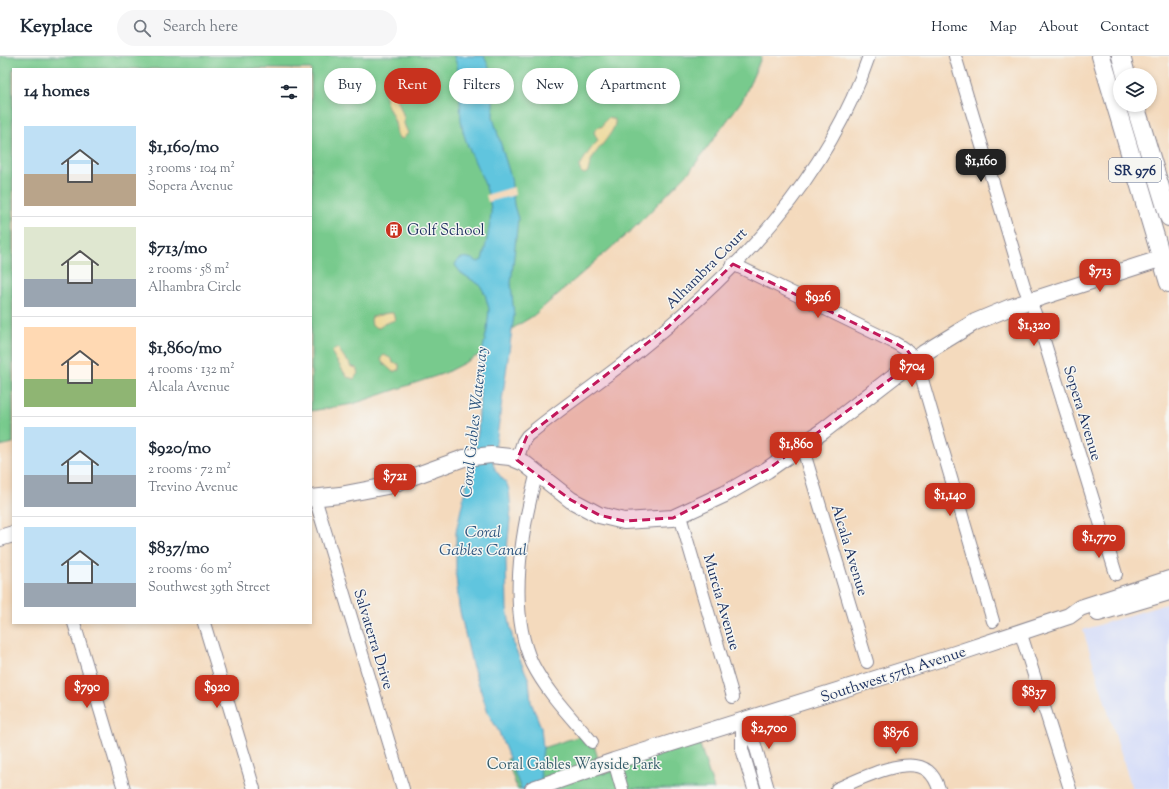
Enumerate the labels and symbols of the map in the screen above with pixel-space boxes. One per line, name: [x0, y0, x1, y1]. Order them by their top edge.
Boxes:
pin: $1,160: [948, 149, 1014, 183]
road number: SR 976: [1109, 158, 1161, 182]
building icon: Golf School: [384, 220, 404, 240]
place label: Golf School: [407, 221, 485, 242]
street label: Alhambra Court: [662, 224, 753, 315]
pin: $713: [1076, 259, 1124, 293]
pin: $926: [794, 285, 842, 319]
pin: $1,320: [1001, 313, 1067, 347]
water label: Coral Gables Waterway: [456, 345, 495, 499]
pin: $704: [888, 354, 936, 388]
street label: Sopera Avenue: [1057, 363, 1106, 463]
pin: $1,860: [763, 432, 829, 466]
pin: $721: [371, 464, 419, 498]
pin: $1,140: [917, 483, 983, 517]
street label: Alcala Avenue: [825, 502, 872, 599]
water label: Coral Gables Canal: [439, 522, 527, 563]
pin: $1,770: [1066, 525, 1132, 559]
street label: Murcia Avenue: [697, 552, 744, 653]
street label: Salvaterra Drive: [347, 587, 398, 692]
street label: Southwest 57th Avenue: [818, 642, 969, 709]
pin: $790: [63, 675, 111, 709]
pin: $920: [193, 675, 241, 709]
pin: $837: [1010, 680, 1058, 714]
pin: $2,700: [736, 716, 802, 750]
pin: $876: [872, 721, 920, 755]
park label: Coral Gables Wayside Park: [487, 755, 661, 776]

